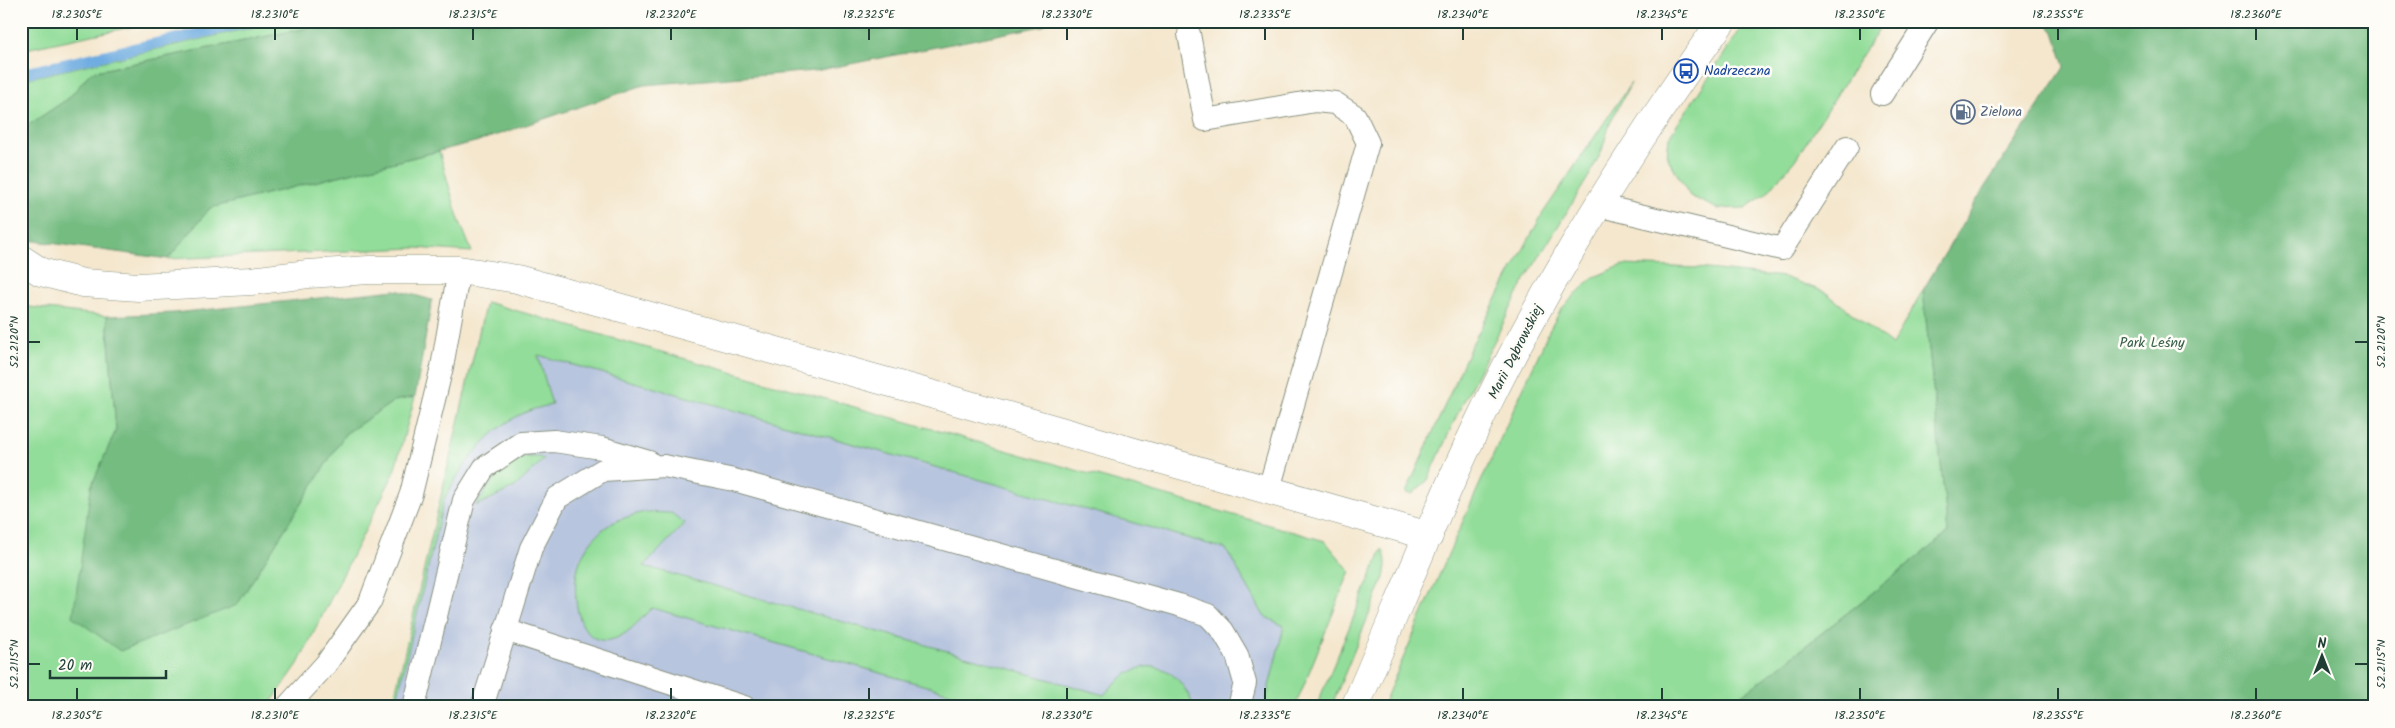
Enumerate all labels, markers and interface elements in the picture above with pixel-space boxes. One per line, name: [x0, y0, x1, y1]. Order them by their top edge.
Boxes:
text: 18.2305°E: [51, 5, 104, 24]
text: 18.2310°E: [251, 5, 300, 24]
text: 18.2315°E: [449, 5, 498, 24]
text: 18.2320°E: [645, 5, 698, 24]
text: 18.2325°E: [843, 5, 896, 24]
text: 18.2330°E: [1041, 5, 1094, 24]
text: 18.2335°E: [1239, 5, 1292, 24]
text: 18.2340°E: [1437, 5, 1490, 24]
text: 18.2345°E: [1636, 5, 1689, 24]
text: 18.2350°E: [1834, 5, 1887, 24]
text: 18.2355°E: [2032, 5, 2085, 24]
text: 18.2360°E: [2230, 5, 2283, 24]
bus stop icon: Nadrzeczna: [1673, 58, 1699, 84]
place label: Nadrzeczna: [1704, 60, 1771, 82]
fuel station icon: Zielona: [1950, 99, 1976, 125]
place label: Zielona: [1980, 101, 2022, 123]
street label: Marii Dąbrowskiej: [1483, 300, 1550, 403]
text: 52.2120°N: [5, 316, 24, 368]
text: 52.2120°N: [2372, 316, 2391, 368]
park label: Park Leśny: [2120, 332, 2185, 354]
north arrow: [2298, 630, 2348, 680]
text: N: [2318, 633, 2327, 655]
text: 52.2115°N: [5, 639, 24, 689]
text: 52.2115°N: [2372, 639, 2391, 689]
scale bar: [50, 648, 166, 680]
text: 20 m: [58, 654, 92, 678]
text: 18.2305°E: [51, 706, 104, 725]
text: 18.2310°E: [251, 706, 300, 725]
text: 18.2315°E: [449, 706, 498, 725]
text: 18.2320°E: [645, 706, 698, 725]
text: 18.2325°E: [843, 706, 896, 725]
text: 18.2330°E: [1041, 706, 1094, 725]
text: 18.2335°E: [1239, 706, 1292, 725]
text: 18.2340°E: [1437, 706, 1490, 725]
text: 18.2345°E: [1636, 706, 1689, 725]
text: 18.2350°E: [1834, 706, 1887, 725]
text: 18.2355°E: [2032, 706, 2085, 725]
text: 18.2360°E: [2230, 706, 2283, 725]

